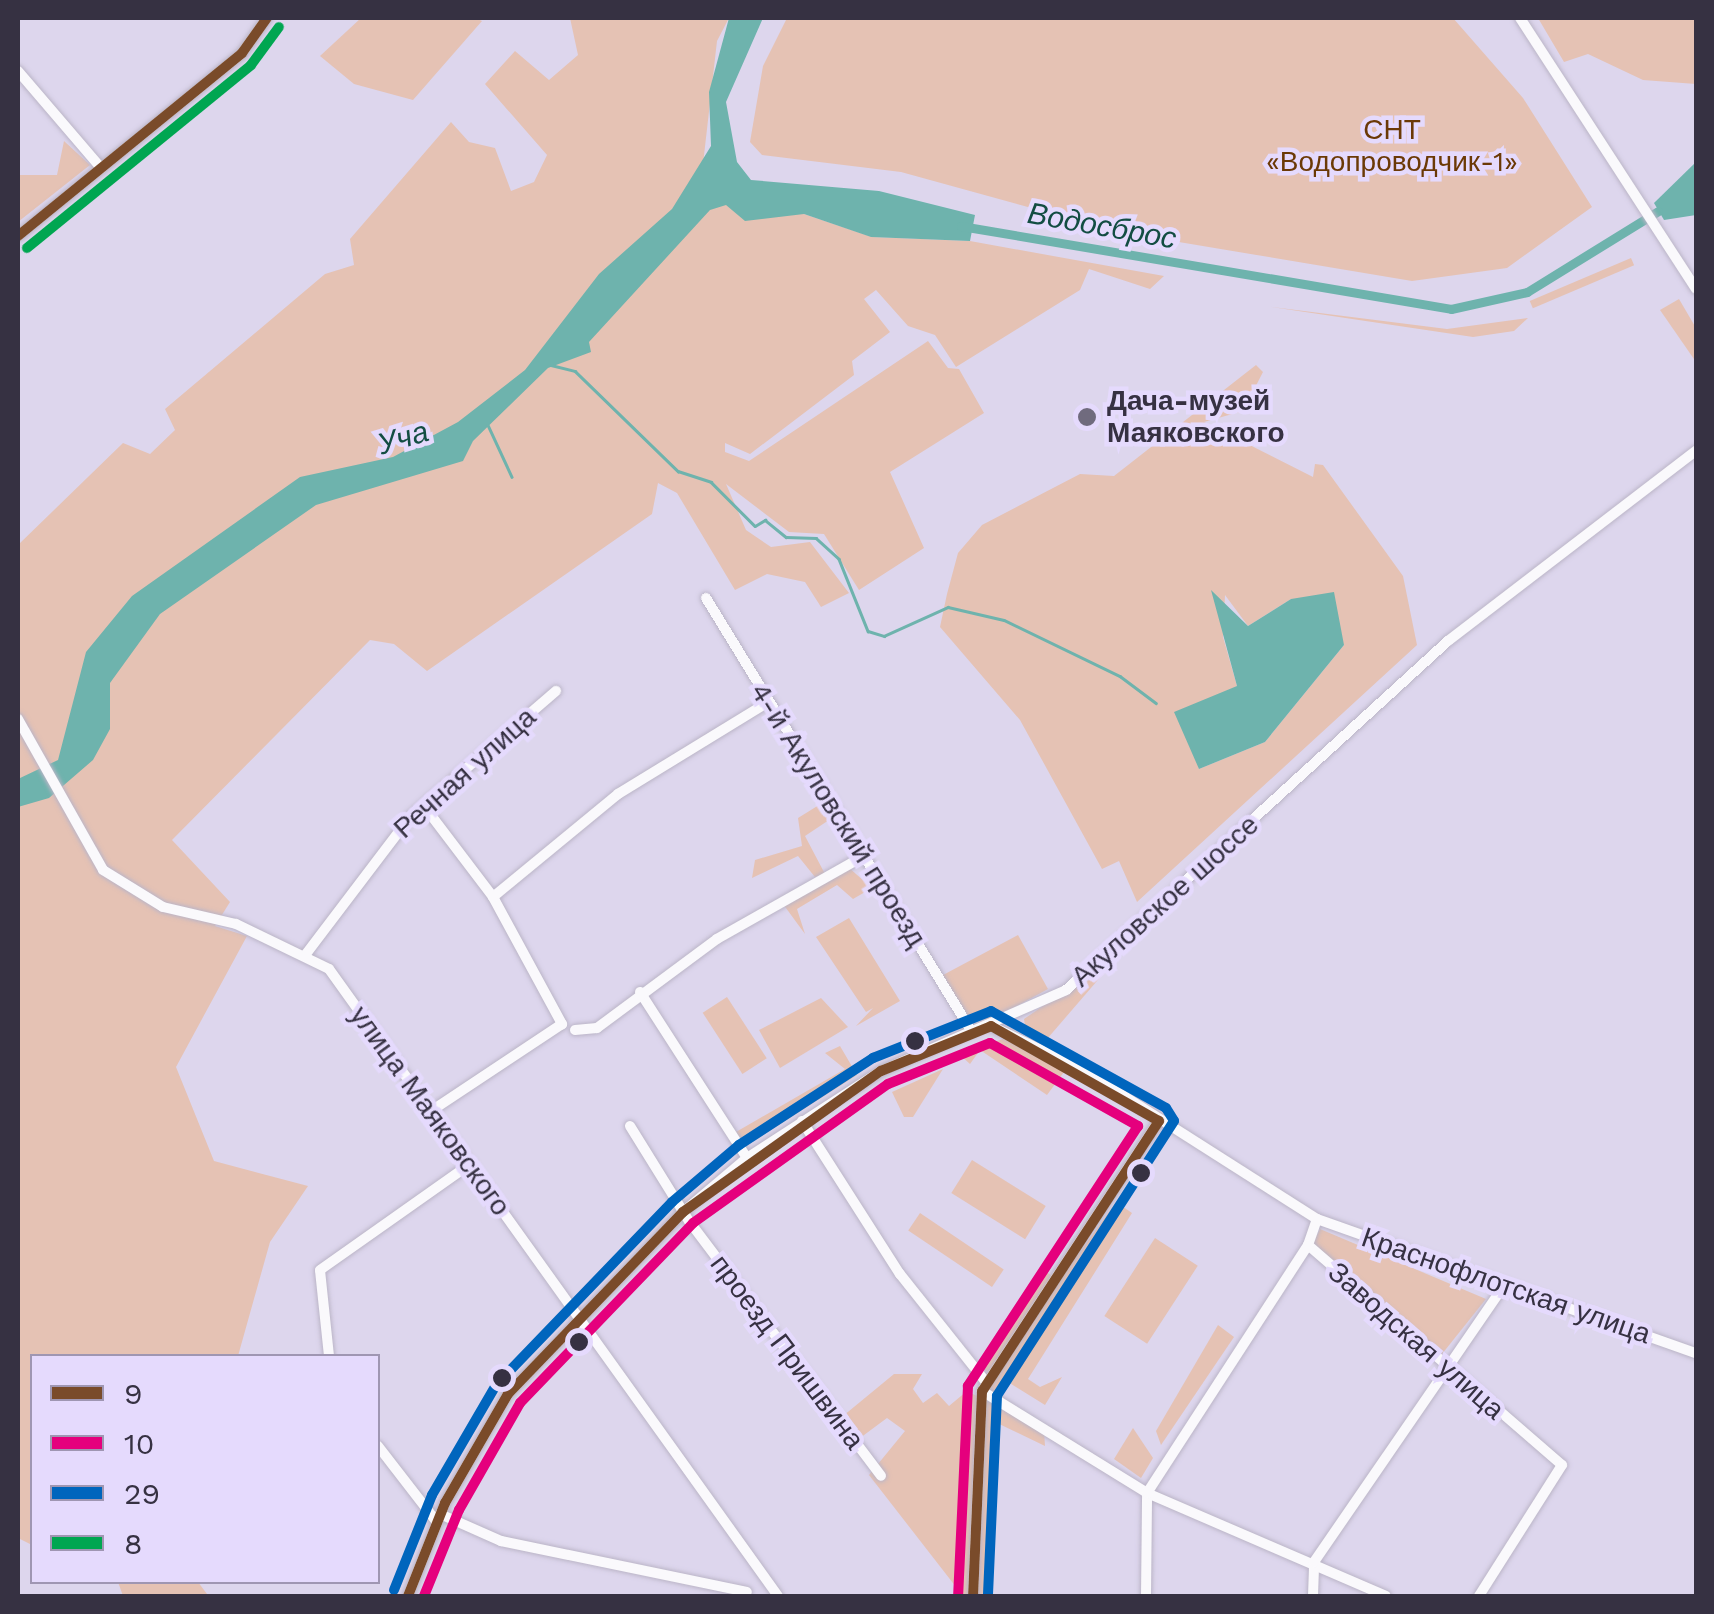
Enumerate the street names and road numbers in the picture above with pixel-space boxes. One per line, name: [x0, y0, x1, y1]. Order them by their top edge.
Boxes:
street label: 4-й Акуловский проезд: [743, 677, 933, 953]
street label: Речная улица: [387, 700, 543, 846]
street label: Акуловское шоссе: [1064, 808, 1266, 994]
street label: улица Маяковского: [343, 1000, 517, 1222]
street label: Краснофлотская улица: [1357, 1221, 1655, 1351]
street label: проезд Пришвина: [703, 1248, 871, 1456]
street label: Заводская улица: [1321, 1255, 1511, 1427]

